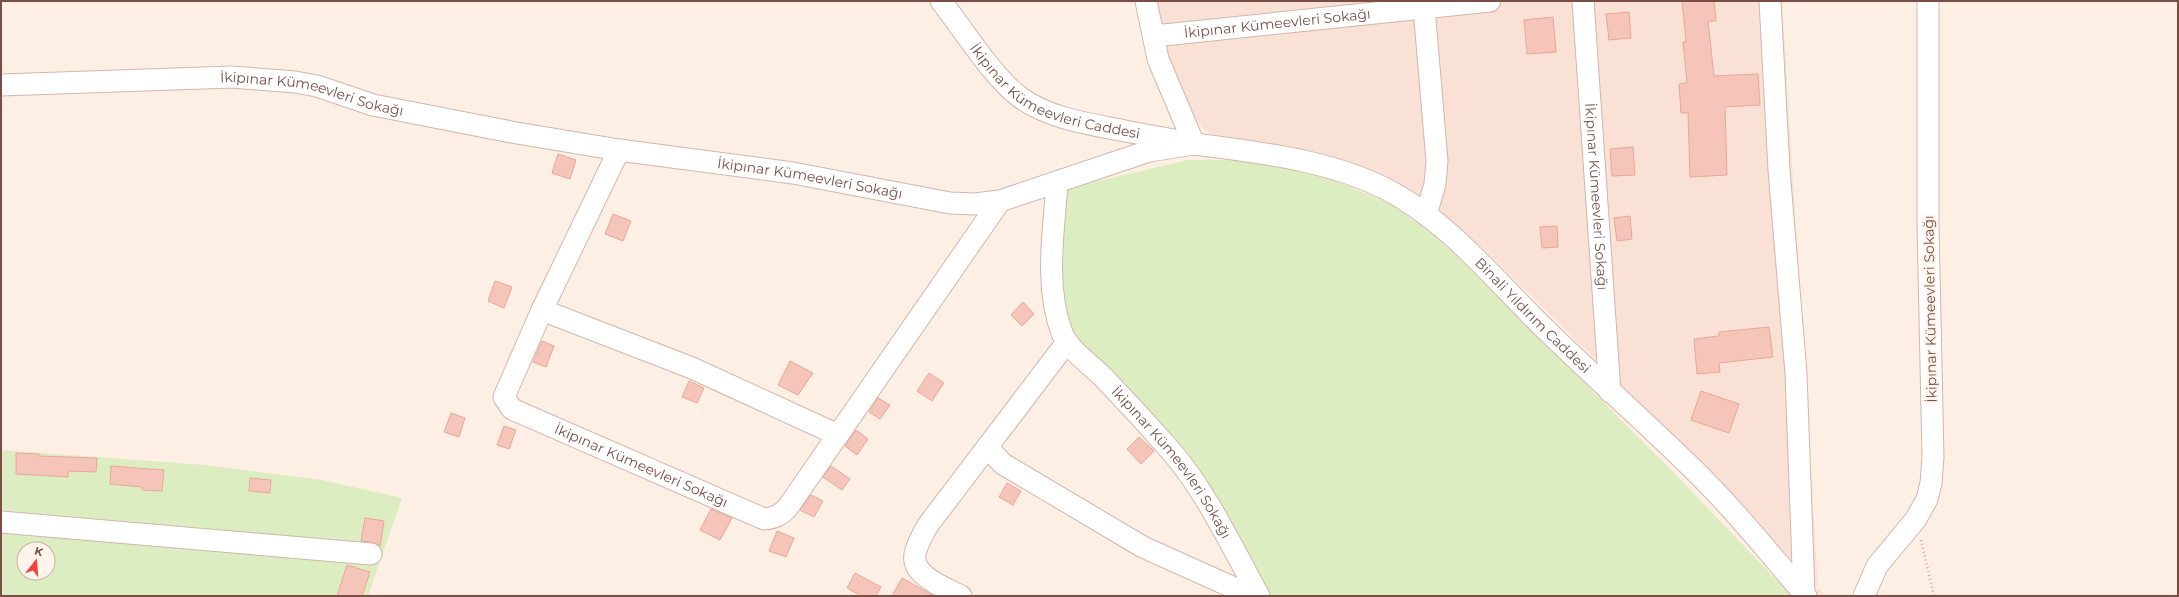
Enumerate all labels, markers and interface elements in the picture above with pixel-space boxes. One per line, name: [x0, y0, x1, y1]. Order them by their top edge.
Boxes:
street label: İkipınar Kümeevleri Sokağı: [1183, 4, 1372, 42]
street label: İkipınar Kümeevleri Caddesi: [966, 40, 1141, 143]
street label: İkipınar Kümeevleri Sokağı: [220, 68, 405, 120]
street label: İkipınar Kümeevleri Sokağı: [1581, 102, 1612, 291]
street label: İkipınar Kümeevleri Sokağı: [716, 154, 904, 203]
street label: İkipınar Kümeevleri Sokağı: [1919, 215, 1941, 403]
street label: Binali Yıldırım Caddesi: [1471, 254, 1595, 377]
street label: İkipınar Kümeevleri Sokağı: [1108, 383, 1235, 542]
street label: İkipınar Kümeevleri Sokağı: [552, 420, 731, 511]
north arrow: [16, 541, 56, 581]
text: K: [33, 544, 46, 560]

